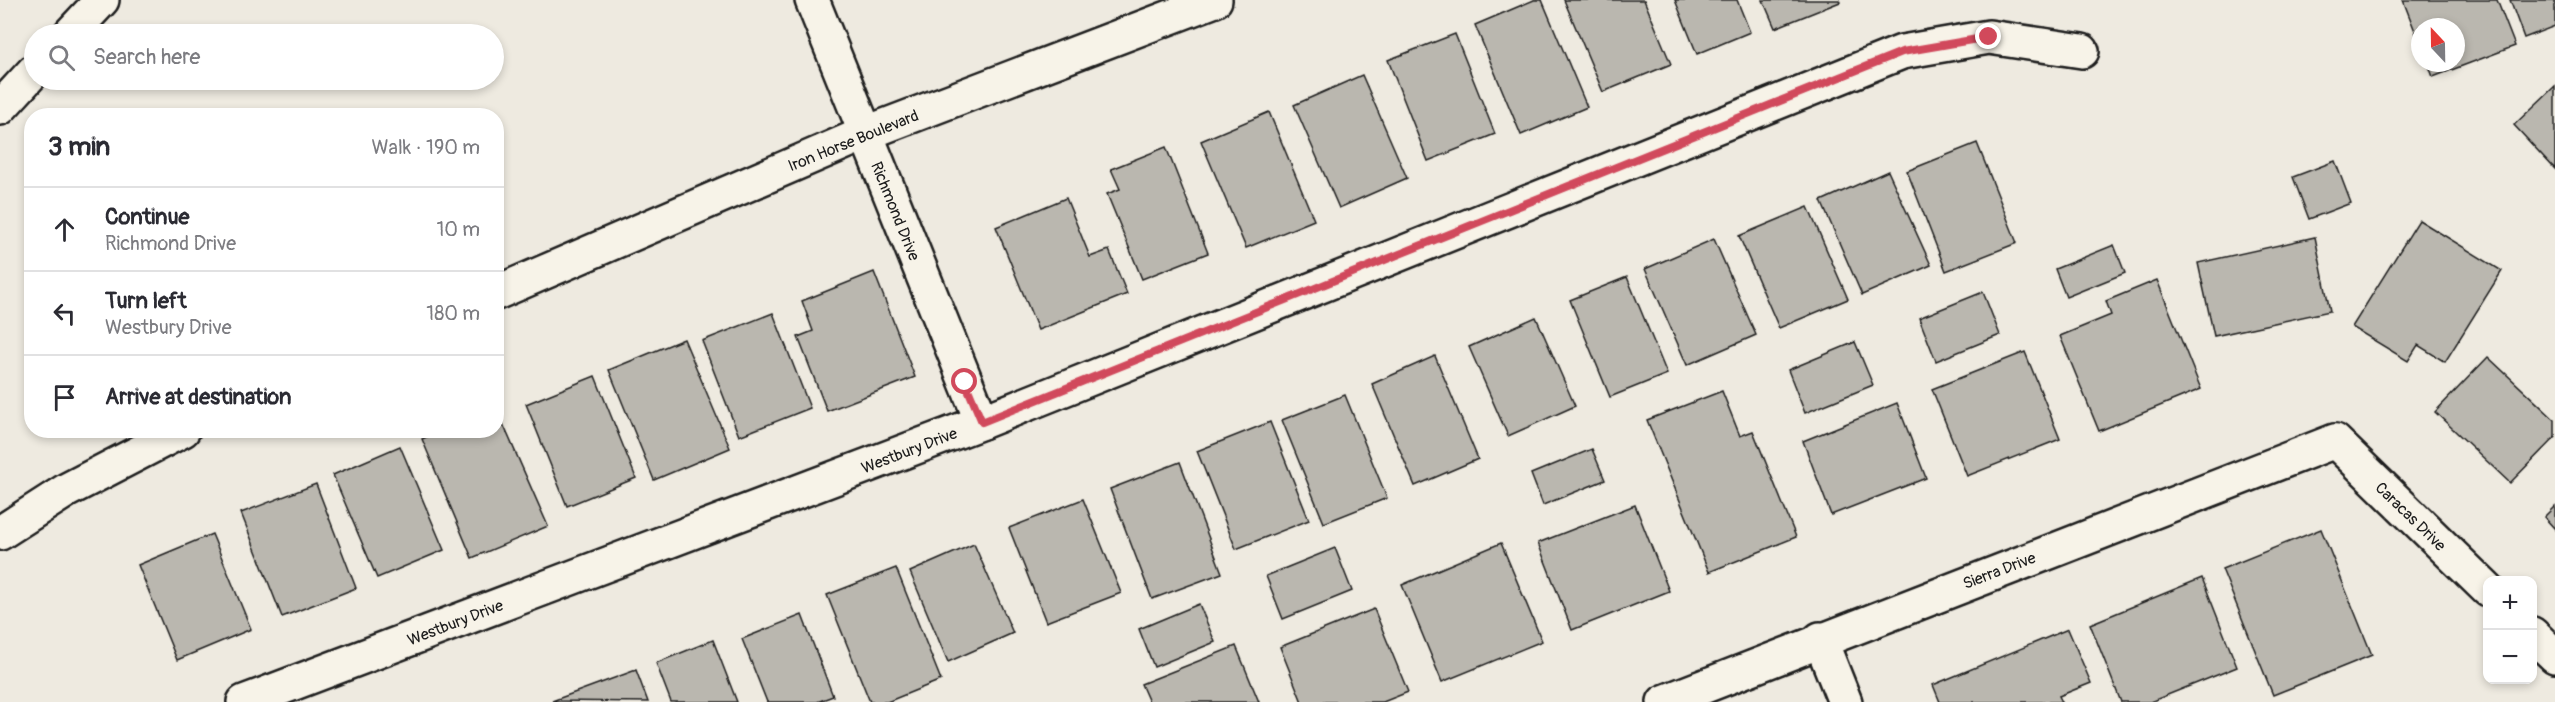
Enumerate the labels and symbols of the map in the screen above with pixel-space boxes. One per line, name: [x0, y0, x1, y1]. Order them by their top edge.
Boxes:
north arrow: [2411, 18, 2465, 72]
route end: [1975, 23, 2001, 49]
street label: Iron Horse Boulevard: [785, 106, 922, 176]
street label: Richmond Drive: [866, 159, 924, 264]
route start: [951, 368, 977, 394]
street label: Westbury Drive: [859, 423, 960, 478]
street label: Caracas Drive: [2371, 478, 2450, 556]
street label: Sierra Drive: [1960, 548, 2039, 594]
street label: Westbury Drive: [405, 595, 506, 650]

